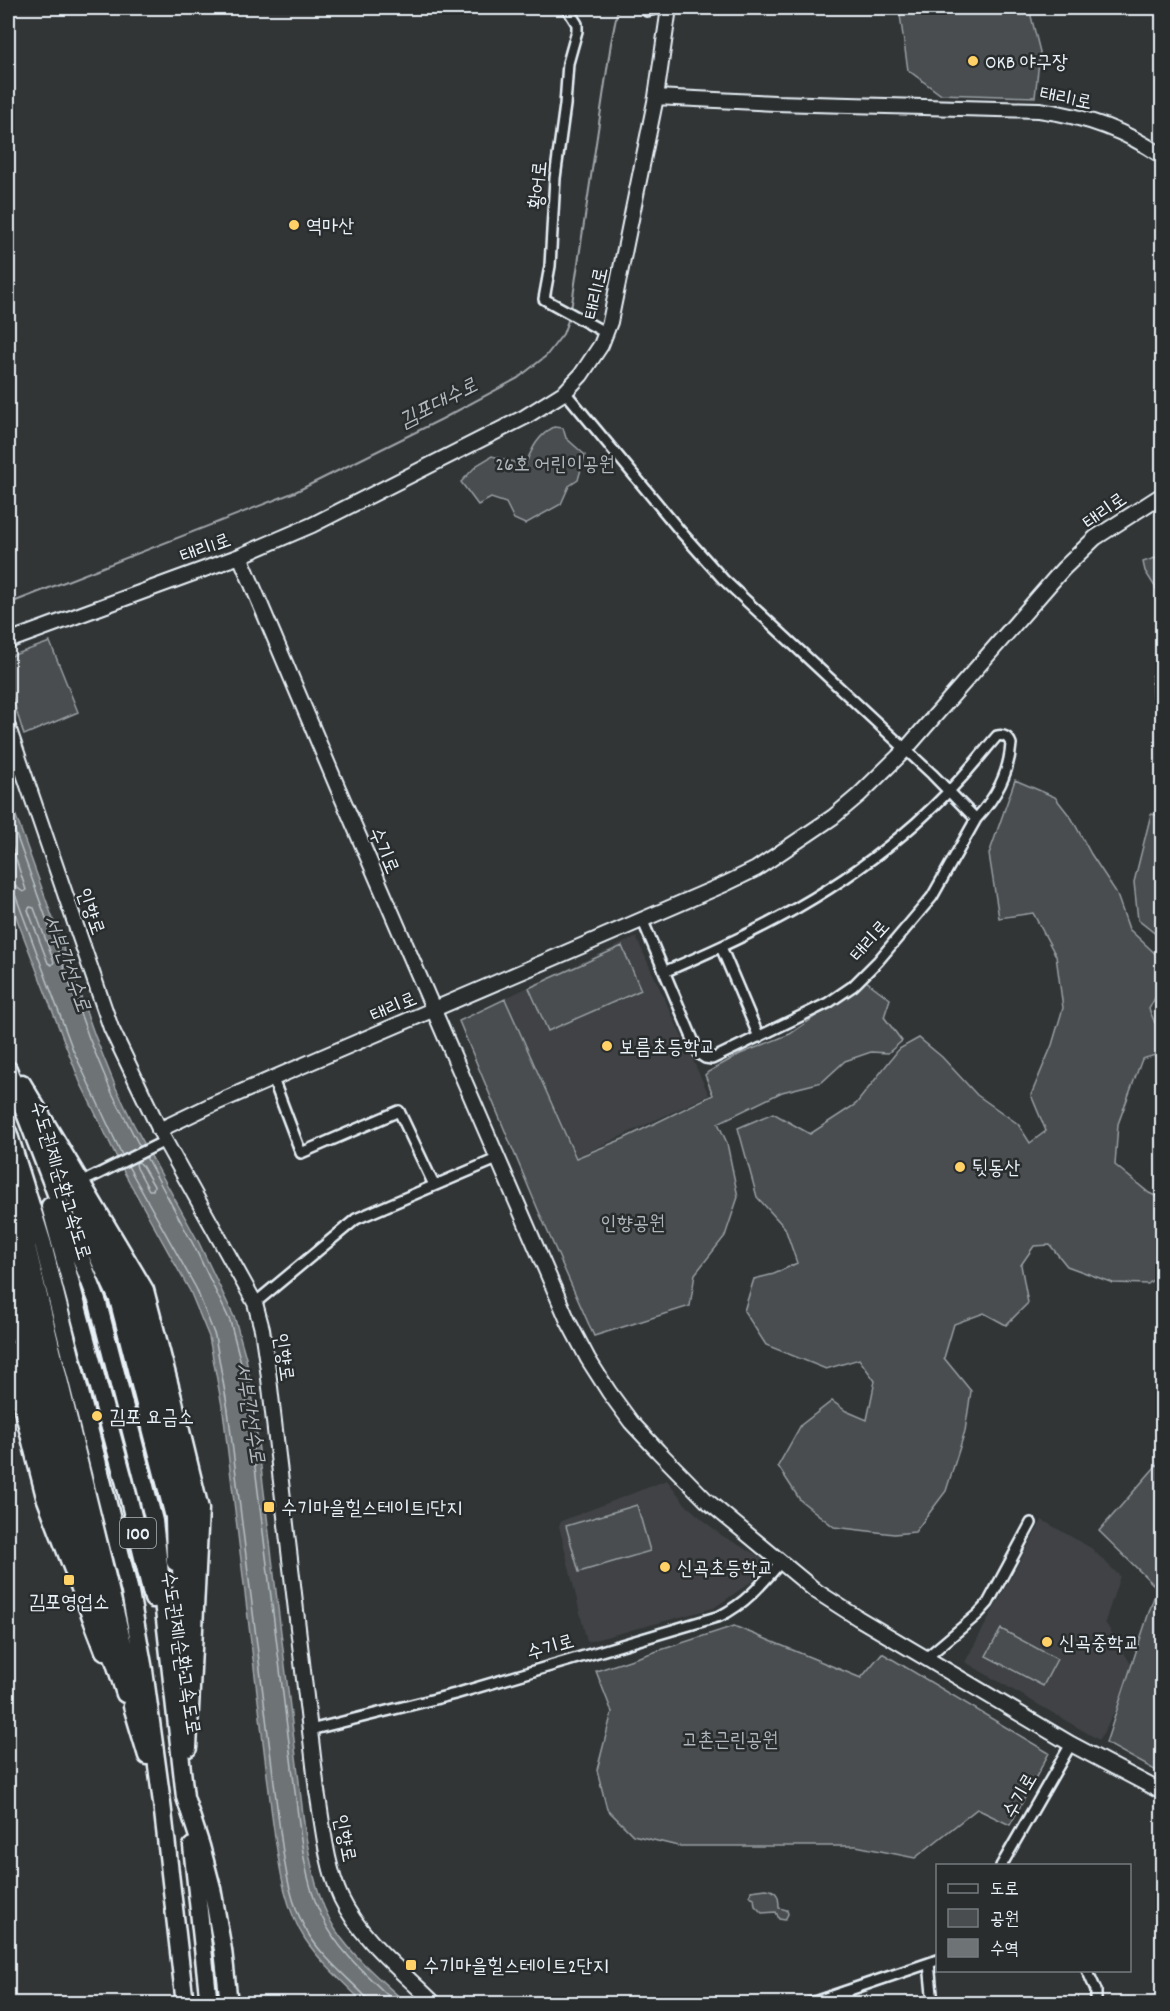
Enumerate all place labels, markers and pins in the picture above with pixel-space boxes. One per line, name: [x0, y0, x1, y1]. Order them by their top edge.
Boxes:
place label: OKB 야구장: [985, 50, 1068, 78]
marker: OKB 야구장: [966, 54, 980, 68]
place label: 역마산: [306, 214, 354, 242]
marker: 역마산: [287, 218, 301, 232]
place label: 보름초등학교: [619, 1035, 716, 1063]
marker: 보름초등학교: [600, 1039, 614, 1053]
place label: 뒷동산: [972, 1156, 1020, 1184]
marker: 뒷동산: [953, 1160, 967, 1174]
place label: 김포 요금소: [109, 1405, 194, 1433]
marker: 김포 요금소: [90, 1409, 104, 1423]
place label: 수기마을힐스테이트1단지: [281, 1496, 462, 1524]
marker: 수기마을힐스테이트1단지: [262, 1500, 276, 1514]
place label: 신곡초등학교: [677, 1556, 774, 1584]
marker: 신곡초등학교: [658, 1560, 672, 1574]
marker: 김포영업소: [62, 1573, 76, 1587]
place label: 김포영업소: [29, 1590, 109, 1618]
place label: 신곡중학교: [1059, 1631, 1139, 1659]
marker: 신곡중학교: [1040, 1635, 1054, 1649]
place label: 수기마을힐스테이트2단지: [423, 1954, 609, 1982]
marker: 수기마을힐스테이트2단지: [404, 1958, 418, 1972]

